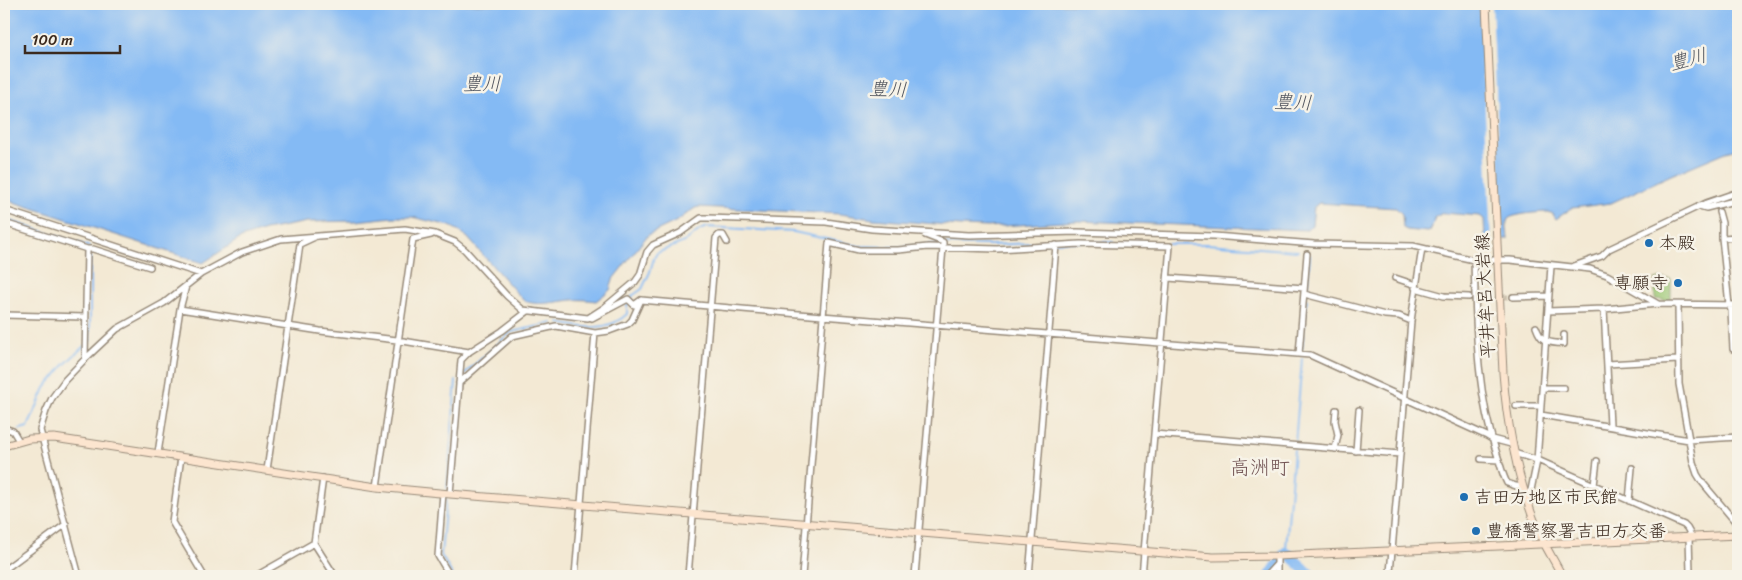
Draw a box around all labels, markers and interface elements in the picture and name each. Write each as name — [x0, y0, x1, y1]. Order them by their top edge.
scale bar — [25, 22, 120, 54]
text: 100 m — [32, 27, 73, 53]
water label: 豊川 — [1666, 38, 1710, 80]
water label: 豊川 — [463, 67, 501, 100]
water label: 豊川 — [868, 72, 908, 106]
water label: 豊川 — [1273, 85, 1313, 119]
place label: 本殿 — [1659, 227, 1695, 259]
street label: 平井牟呂大岩線 — [1466, 232, 1504, 360]
marker: 本殿 — [1643, 237, 1655, 249]
place label: 専願寺 — [1614, 267, 1668, 299]
marker: 専願寺 — [1672, 277, 1684, 289]
district label: 高洲町 — [1230, 450, 1290, 485]
place label: 吉田方地区市民館 — [1474, 481, 1618, 513]
marker: 吉田方地区市民館 — [1458, 491, 1470, 503]
place label: 豊橋警察署吉田方交番 — [1486, 515, 1666, 547]
marker: 豊橋警察署吉田方交番 — [1470, 525, 1482, 537]

